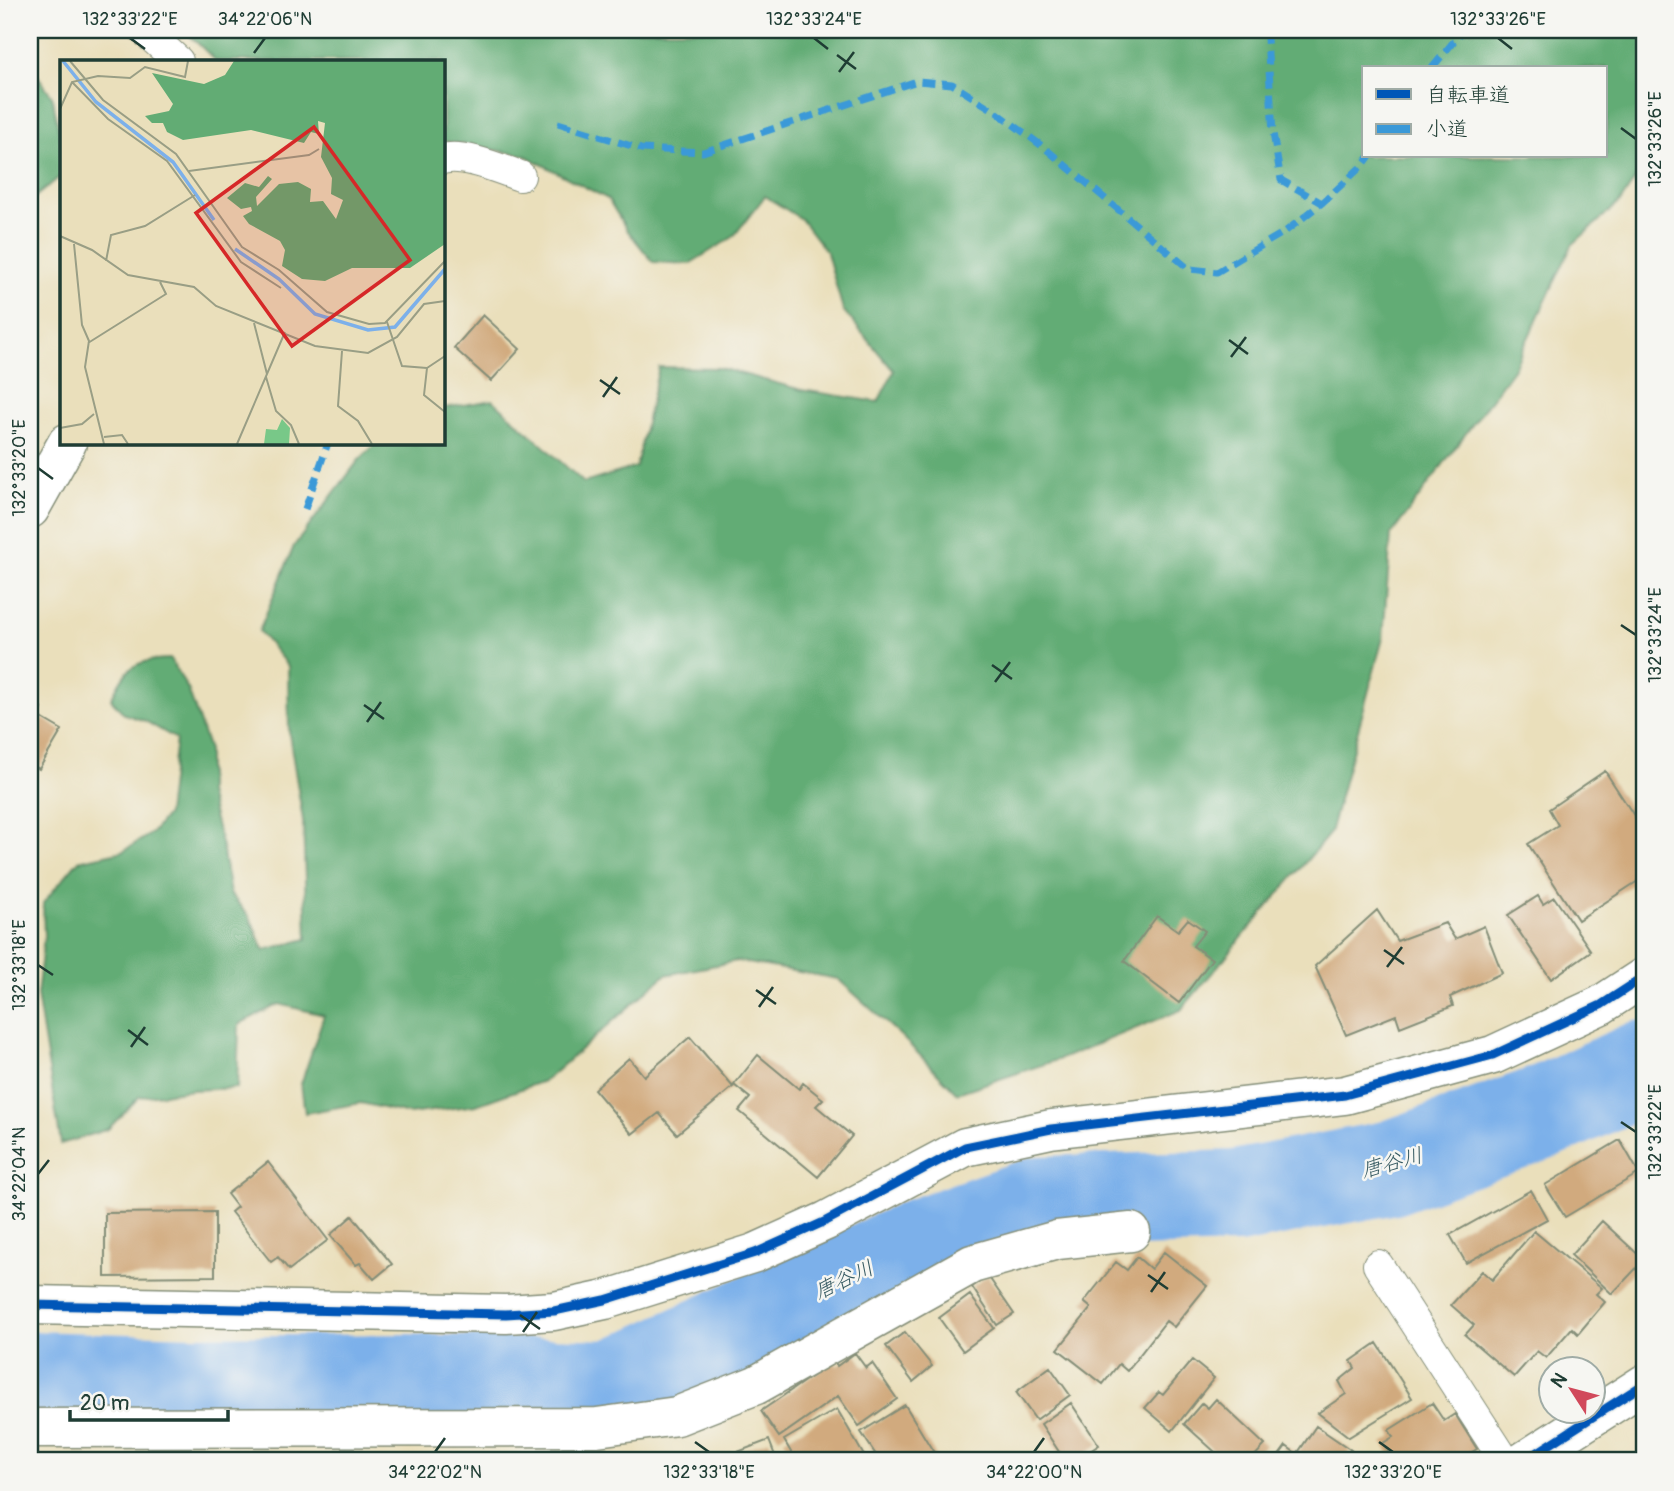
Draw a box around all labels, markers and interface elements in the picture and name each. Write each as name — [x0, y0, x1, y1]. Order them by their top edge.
text: 132°33'22"E — [82, 8, 178, 31]
text: 34°22'06"N — [218, 8, 312, 31]
text: 132°33'24"E — [766, 8, 862, 31]
text: 132°33'26"E — [1450, 8, 1546, 31]
inset map — [60, 60, 444, 444]
legend — [1362, 66, 1608, 158]
text: 自転車道 — [1426, 82, 1510, 109]
text: 132°33'26"E — [1644, 91, 1667, 187]
text: 小道 — [1426, 116, 1468, 143]
text: 132°33'20"E — [8, 419, 31, 517]
text: 132°33'24"E — [1644, 587, 1667, 683]
text: 132°33'18"E — [8, 919, 31, 1011]
text: 132°33'22"E — [1644, 1084, 1667, 1180]
text: 34°22'04"N — [8, 1127, 31, 1221]
water label: 唐谷川 — [1358, 1142, 1426, 1184]
water label: 唐谷川 — [810, 1254, 878, 1306]
north arrow — [1538, 1354, 1608, 1424]
text: N — [1546, 1368, 1573, 1393]
scale bar — [70, 1379, 228, 1423]
text: 20 m — [80, 1390, 129, 1417]
text: 34°22'02"N — [388, 1461, 482, 1484]
text: 132°33'18"E — [663, 1461, 755, 1484]
text: 34°22'00"N — [986, 1461, 1082, 1484]
text: 132°33'20"E — [1344, 1461, 1442, 1484]

